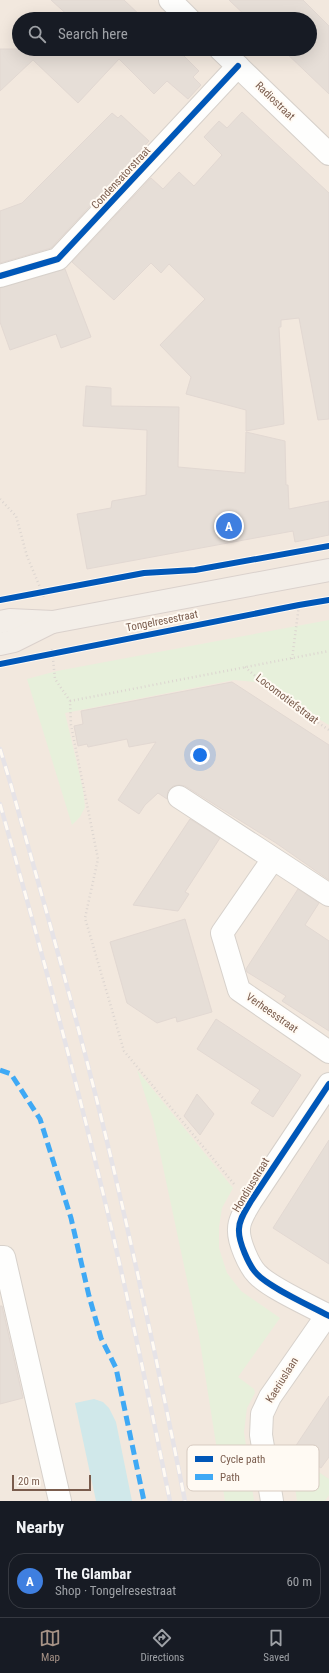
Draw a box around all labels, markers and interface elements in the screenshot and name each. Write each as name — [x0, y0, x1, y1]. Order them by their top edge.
search box — [12, 12, 317, 56]
icon: search — [26, 23, 48, 45]
text: Search here — [58, 25, 128, 43]
street label: Radiostraat — [253, 79, 297, 123]
street label: Condensatorstraat — [89, 144, 153, 212]
pin: A — [216, 511, 242, 541]
street label: Tongelresestraat — [125, 608, 199, 634]
street label: Locomotiefstraat — [253, 671, 321, 727]
your location — [190, 745, 210, 765]
street label: Verheesstraat — [244, 990, 300, 1036]
street label: Hondiusstraat — [230, 1155, 272, 1215]
street label: Kaeriuslaan — [263, 1355, 301, 1405]
legend — [187, 1445, 319, 1491]
text: Cycle path — [220, 1453, 265, 1466]
text: Path — [220, 1471, 240, 1484]
scale bar — [12, 1473, 91, 1492]
text: 20 m — [18, 1475, 40, 1488]
text: Nearby — [16, 1517, 64, 1537]
text: The Glambar — [55, 1565, 131, 1583]
text: A — [26, 1574, 34, 1589]
text: 60 m — [286, 1574, 312, 1589]
text: Shop · Tongelresestraat — [55, 1583, 176, 1598]
tab: Map — [39, 1627, 61, 1664]
tab: Directions — [140, 1627, 184, 1664]
tab: Saved — [263, 1627, 290, 1664]

